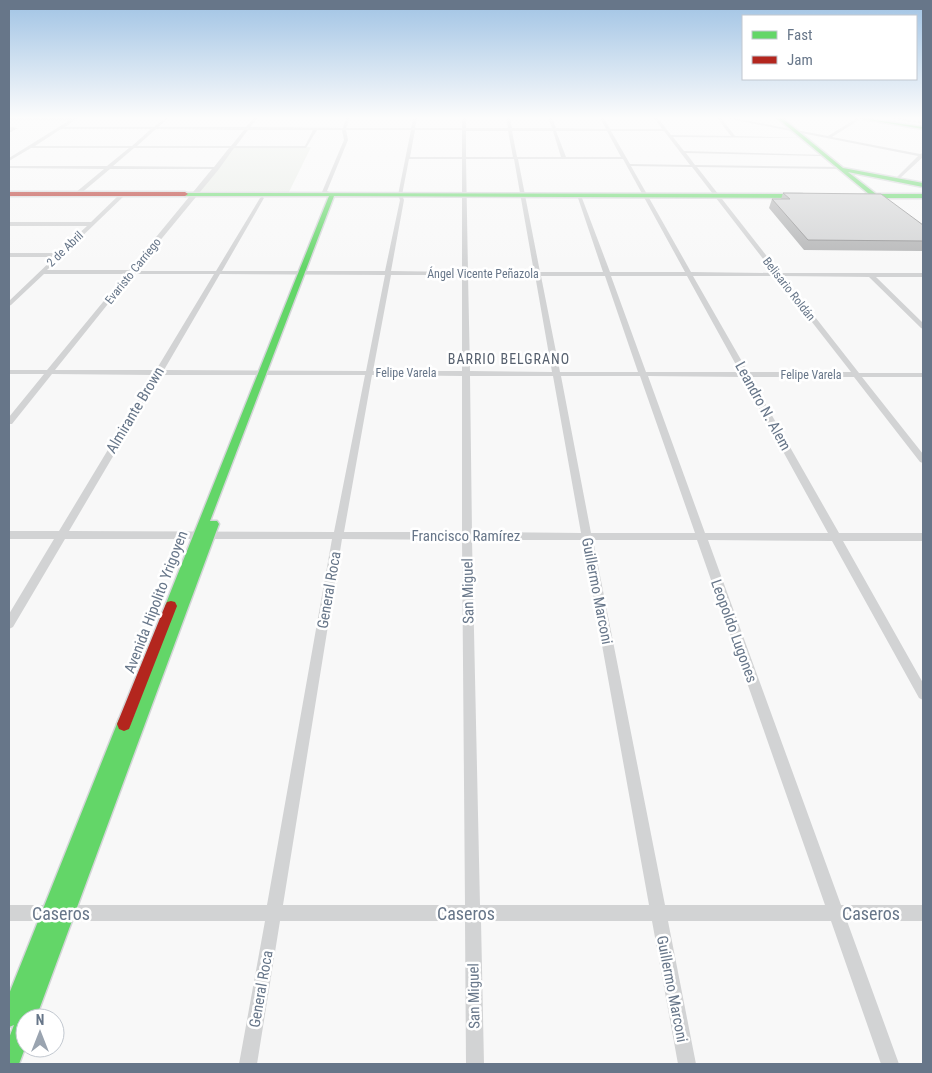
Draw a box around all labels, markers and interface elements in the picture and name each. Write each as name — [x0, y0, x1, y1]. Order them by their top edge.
legend — [742, 15, 917, 80]
text: Fast — [787, 26, 812, 44]
text: Jam — [787, 51, 813, 69]
street label: 2 de Abril — [44, 228, 86, 270]
street label: Evaristo Carriego — [102, 235, 164, 307]
street label: Belisario Roldán — [760, 254, 818, 324]
street label: Ángel Vicente Peñazola — [427, 266, 539, 281]
district label: BARRIO BELGRANO — [448, 351, 570, 367]
street label: Leandro N. Alem — [731, 359, 795, 453]
street label: Almirante Brown — [102, 364, 168, 456]
street label: Felipe Varela — [376, 366, 437, 380]
street label: Felipe Varela — [781, 368, 842, 382]
street label: Francisco Ramírez — [412, 527, 520, 545]
street label: Avenida Hipolito Yrigoyen — [121, 528, 191, 676]
street label: Guillermo Marconi — [578, 536, 616, 646]
street label: General Roca — [313, 550, 345, 630]
street label: San Miguel — [458, 558, 478, 624]
street label: Leopoldo Lugones — [707, 577, 761, 685]
street label: Caseros — [32, 903, 90, 924]
street label: Caseros — [437, 903, 495, 924]
street label: Caseros — [842, 903, 900, 924]
street label: Guillermo Marconi — [653, 934, 691, 1044]
street label: General Roca — [245, 949, 277, 1029]
street label: San Miguel — [464, 963, 484, 1029]
north arrow — [15, 1008, 65, 1058]
text: N — [36, 1012, 44, 1028]

